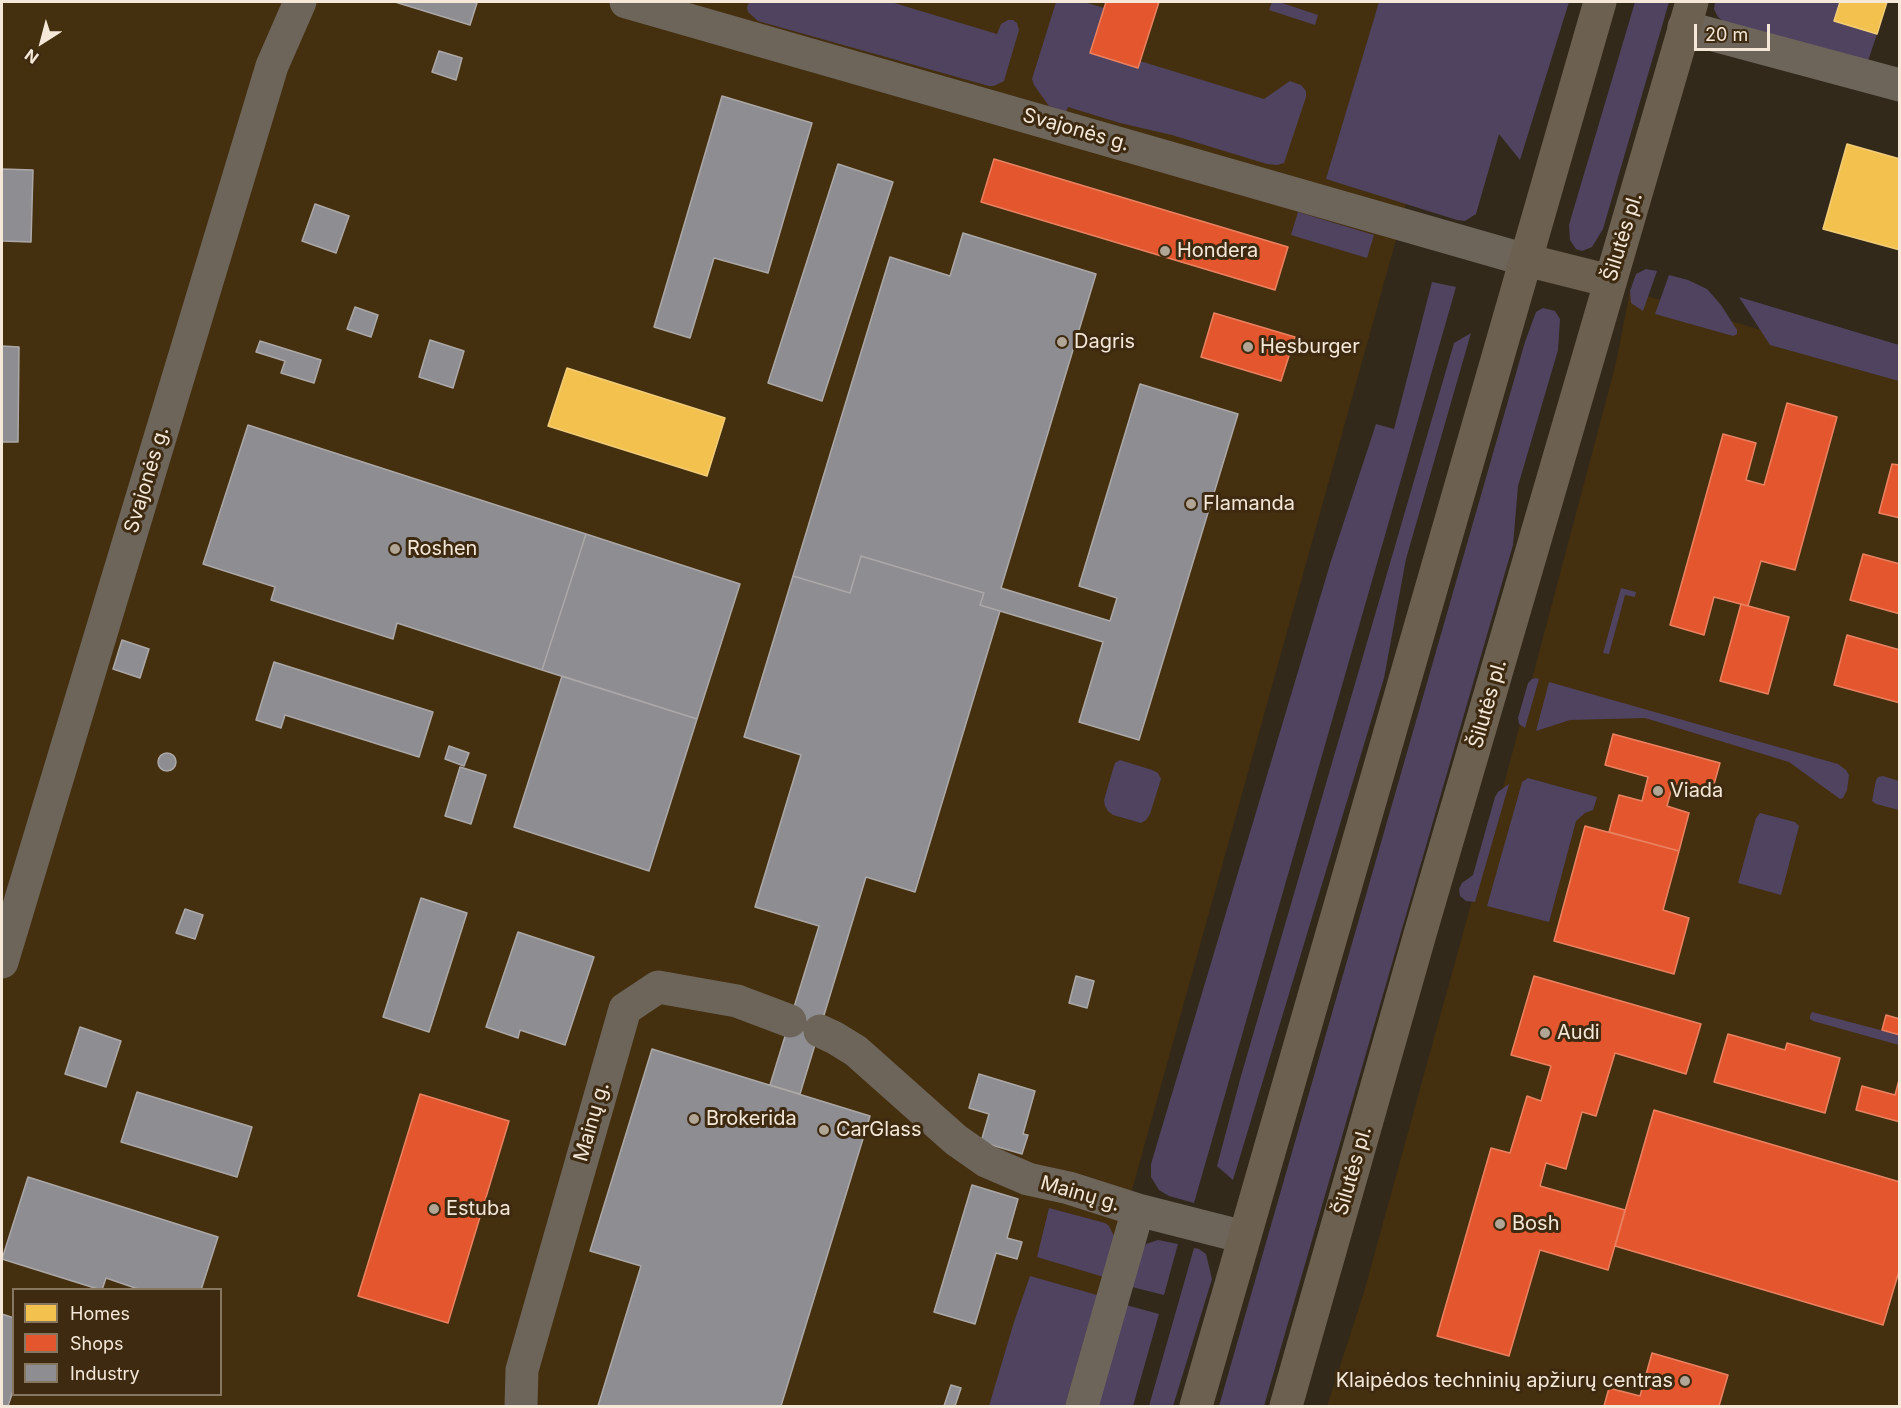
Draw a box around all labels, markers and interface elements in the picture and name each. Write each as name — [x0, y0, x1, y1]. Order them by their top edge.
north arrow — [12, 12, 72, 72]
scale bar — [1697, 12, 1774, 50]
text: 20 m — [1705, 24, 1748, 45]
text: N — [21, 45, 42, 68]
street label: Svajonės g. — [1020, 103, 1132, 157]
street label: Šilutės pl. — [1598, 190, 1648, 284]
place label: Hondera — [1177, 239, 1258, 263]
marker: Hondera — [1158, 244, 1172, 258]
place label: Dagris — [1074, 330, 1135, 354]
marker: Dagris — [1055, 335, 1069, 349]
place label: Hesburger — [1260, 335, 1360, 359]
marker: Hesburger — [1241, 340, 1255, 354]
street label: Svajonės g. — [119, 424, 175, 536]
place label: Flamanda — [1203, 492, 1295, 516]
marker: Flamanda — [1184, 497, 1198, 511]
place label: Roshen — [407, 537, 477, 561]
marker: Roshen — [388, 542, 402, 556]
street label: Šilutės pl. — [1464, 657, 1512, 751]
place label: Viada — [1670, 779, 1723, 803]
marker: Viada — [1651, 784, 1665, 798]
place label: Audi — [1557, 1021, 1600, 1045]
marker: Audi — [1538, 1026, 1552, 1040]
street label: Mainų g. — [569, 1080, 615, 1164]
place label: Brokerida — [706, 1107, 797, 1131]
marker: Brokerida — [687, 1112, 701, 1126]
place label: CarGlass — [836, 1118, 921, 1142]
marker: CarGlass — [817, 1123, 831, 1137]
street label: Šilutės pl. — [1329, 1124, 1377, 1218]
street label: Mainų g. — [1038, 1171, 1122, 1217]
place label: Estuba — [446, 1197, 511, 1221]
marker: Estuba — [427, 1202, 441, 1216]
place label: Bosh — [1512, 1212, 1559, 1236]
marker: Bosh — [1493, 1217, 1507, 1231]
legend — [12, 1288, 222, 1396]
text: Homes — [70, 1303, 130, 1324]
text: Shops — [70, 1333, 124, 1354]
text: Industry — [70, 1363, 140, 1384]
place label: Klaipėdos techninių apžiurų centras — [1336, 1369, 1673, 1393]
marker: Klaipėdos techninių apžiurų centras — [1678, 1374, 1692, 1388]

